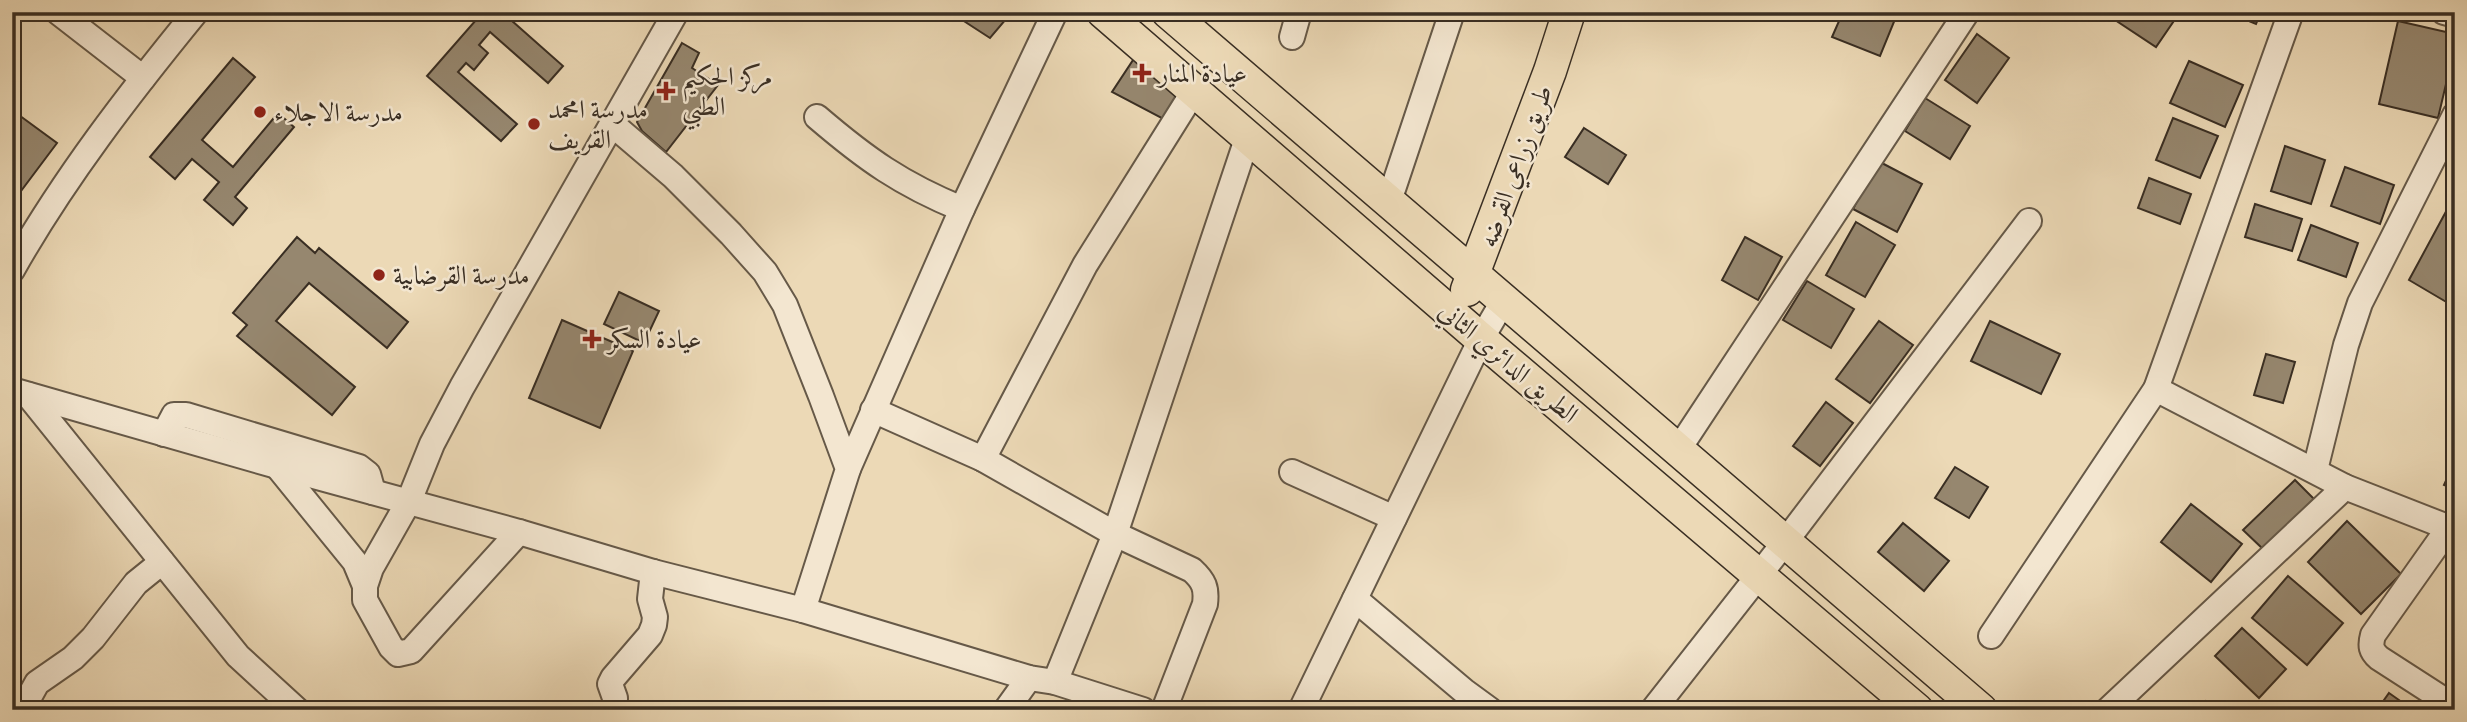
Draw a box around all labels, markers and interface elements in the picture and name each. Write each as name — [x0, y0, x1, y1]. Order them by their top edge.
place label: عيادة المنار — [1155, 58, 1247, 91]
place label: مركز الحكيم الطبي — [682, 61, 773, 130]
marker: عيادة المنار — [1132, 63, 1152, 83]
marker: مركز الحكيم الطبي — [656, 81, 676, 101]
street label: طريق زراعي القرضه — [1472, 81, 1565, 253]
place label: مدرسة امحمد القريف — [548, 94, 648, 157]
place label: مدرسة الاجلاء — [274, 97, 403, 130]
marker: مدرسة الاجلاء — [252, 104, 268, 120]
marker: مدرسة امحمد القريف — [526, 116, 542, 132]
place label: مدرسة القرضابية — [393, 260, 530, 293]
marker: مدرسة القرضابية — [371, 267, 387, 283]
street label: الطريق الدائري الثاني — [1429, 295, 1585, 434]
place label: عيادة السكر — [605, 324, 702, 357]
marker: عيادة السكر — [582, 329, 602, 349]

